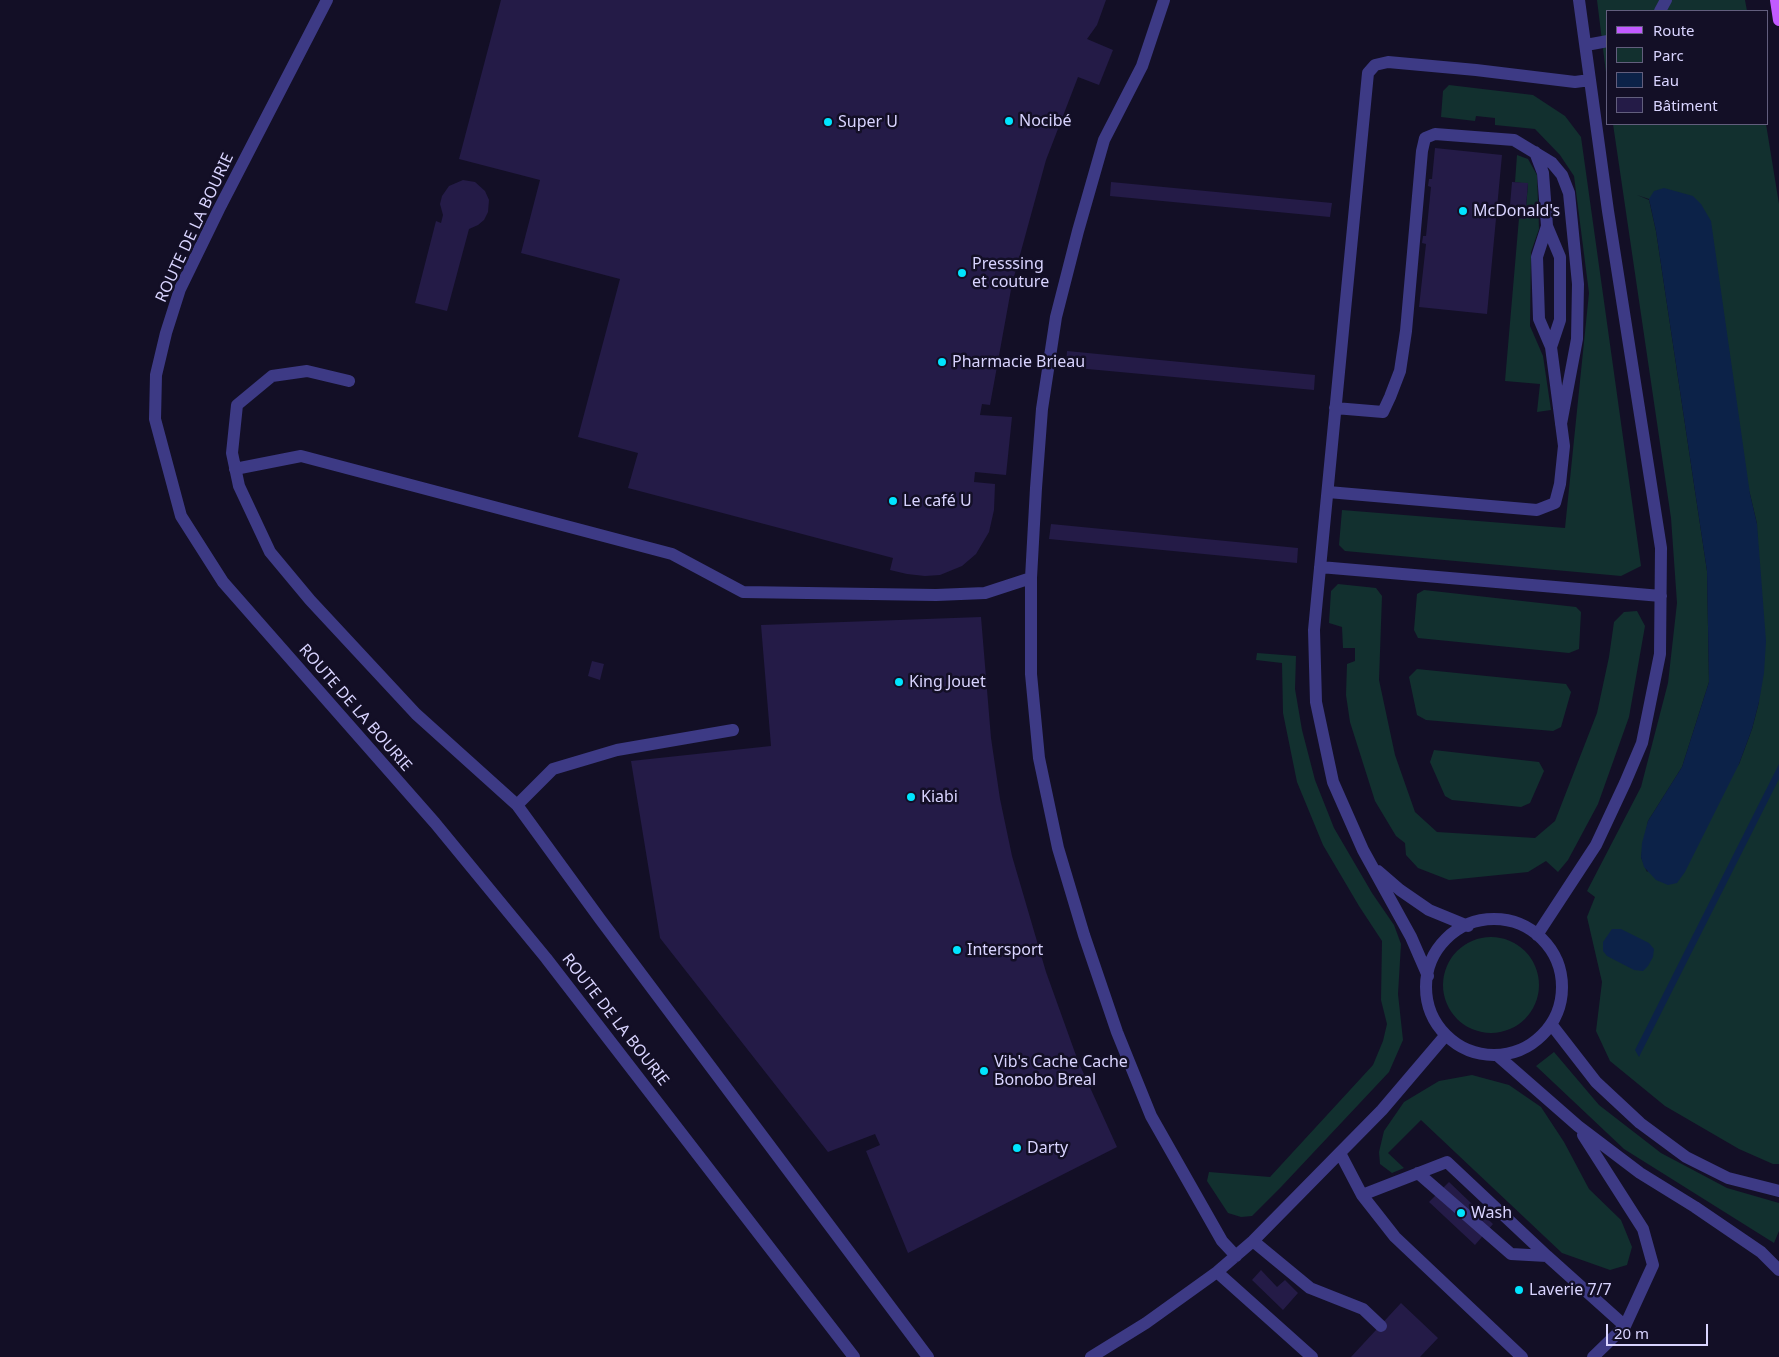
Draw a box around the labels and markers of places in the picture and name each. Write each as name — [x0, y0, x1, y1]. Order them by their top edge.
place label: Nocibé — [1019, 111, 1072, 131]
place label: Super U — [838, 112, 898, 132]
marker: Nocibé — [1003, 115, 1015, 127]
marker: Super U — [822, 116, 834, 128]
place label: McDonald's — [1473, 201, 1560, 221]
marker: McDonald's — [1457, 205, 1469, 217]
place label: Presssing et couture — [972, 254, 1049, 292]
marker: Presssing et couture — [956, 267, 968, 279]
place label: Pharmacie Brieau — [952, 352, 1085, 372]
marker: Pharmacie Brieau — [936, 356, 948, 368]
place label: Le café U — [903, 491, 972, 511]
marker: Le café U — [887, 495, 899, 507]
place label: King Jouet — [909, 672, 986, 692]
marker: King Jouet — [893, 676, 905, 688]
place label: Kiabi — [921, 787, 958, 807]
marker: Kiabi — [905, 791, 917, 803]
place label: Intersport — [967, 940, 1043, 960]
marker: Intersport — [951, 944, 963, 956]
place label: Vib's Cache Cache Bonobo Breal — [994, 1052, 1128, 1090]
marker: Vib's Cache Cache Bonobo Breal — [978, 1065, 990, 1077]
place label: Darty — [1027, 1138, 1068, 1158]
marker: Darty — [1011, 1142, 1023, 1154]
place label: Wash — [1471, 1203, 1512, 1223]
marker: Wash — [1455, 1207, 1467, 1219]
place label: Laverie 7/7 — [1529, 1280, 1612, 1300]
marker: Laverie 7/7 — [1513, 1284, 1525, 1296]

